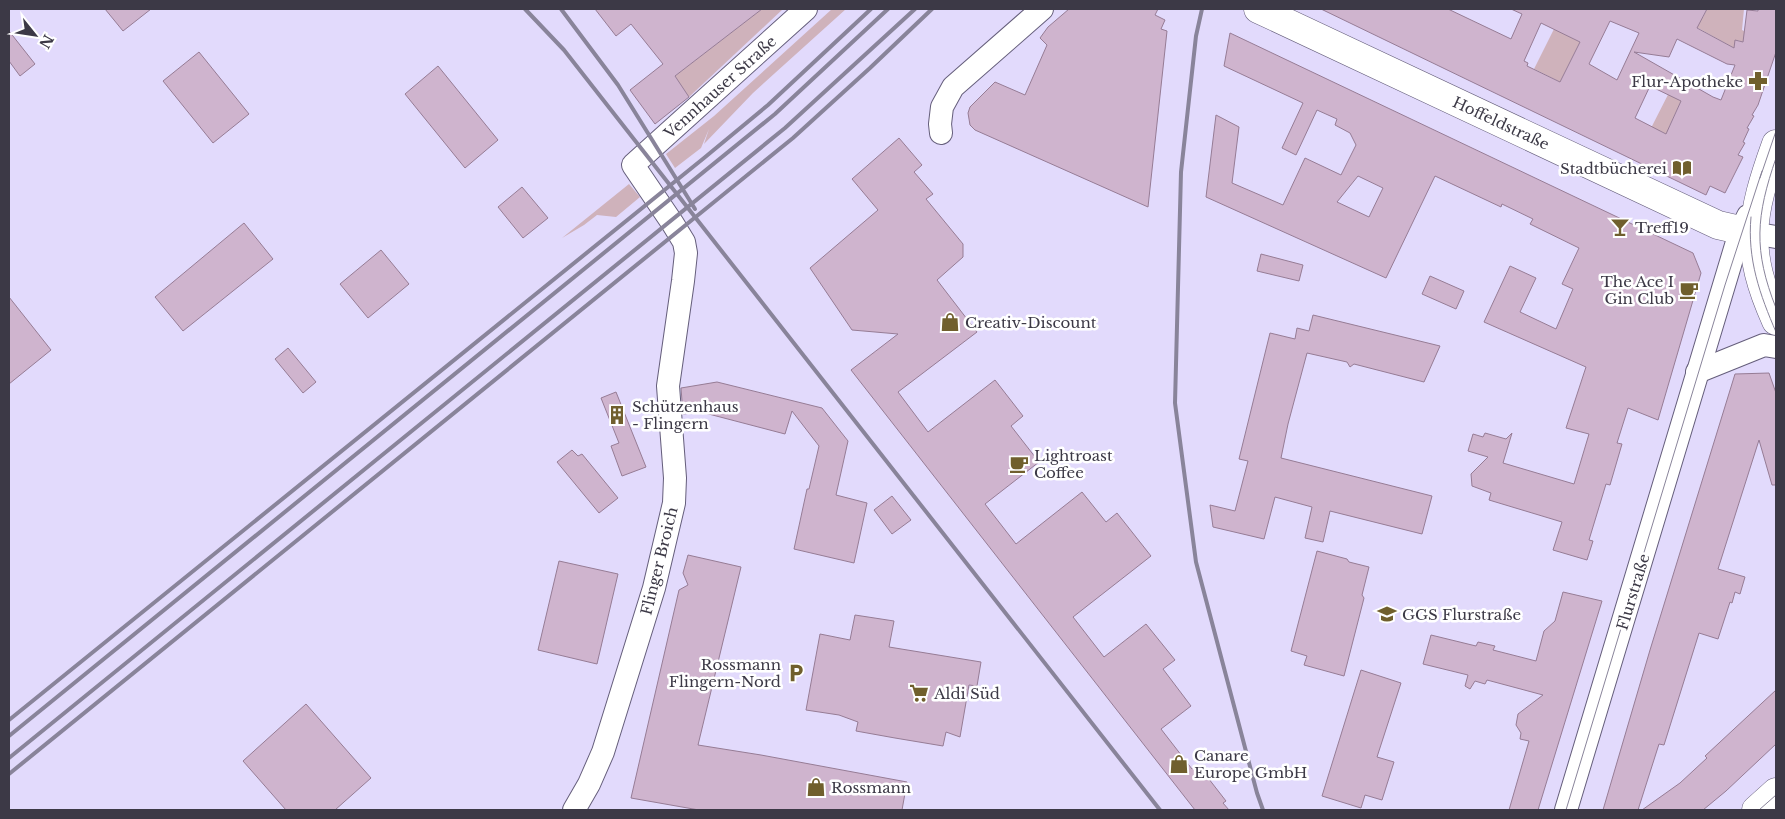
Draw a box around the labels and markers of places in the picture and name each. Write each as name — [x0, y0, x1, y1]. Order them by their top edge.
pharmacy icon: Flur-Apotheke — [1747, 70, 1769, 92]
place label: Flur-Apotheke — [1631, 72, 1743, 91]
library icon: Stadtbücherei — [1671, 157, 1693, 179]
place label: Stadtbücherei — [1560, 159, 1667, 178]
bar icon: Treff19 — [1609, 216, 1631, 238]
place label: Treff19 — [1635, 218, 1689, 237]
place label: The Ace I Gin Club — [1601, 272, 1674, 308]
cafe icon: The Ace I Gin Club — [1678, 279, 1700, 301]
shop icon: Creativ-Discount — [939, 311, 961, 333]
place label: Creativ-Discount — [965, 313, 1097, 332]
place label: Schützenhaus - Flingern — [632, 397, 739, 433]
building icon: Schützenhaus - Flingern — [606, 404, 628, 426]
place label: Lightroast Coffee — [1034, 446, 1113, 482]
cafe icon: Lightroast Coffee — [1008, 453, 1030, 475]
school or university icon: GGS Flurstraße — [1376, 603, 1398, 625]
place label: GGS Flurstraße — [1402, 605, 1521, 624]
place label: Rossmann Flingern-Nord — [669, 655, 781, 691]
parking icon: Rossmann Flingern-Nord — [785, 662, 807, 684]
supermarket icon: Aldi Süd — [908, 682, 930, 704]
place label: Aldi Süd — [933, 684, 1000, 703]
place label: Canare Europe GmbH — [1194, 746, 1307, 782]
shop icon: Canare Europe GmbH — [1168, 753, 1190, 775]
shop icon: Rossmann — [805, 776, 827, 798]
place label: Rossmann — [831, 778, 911, 797]

